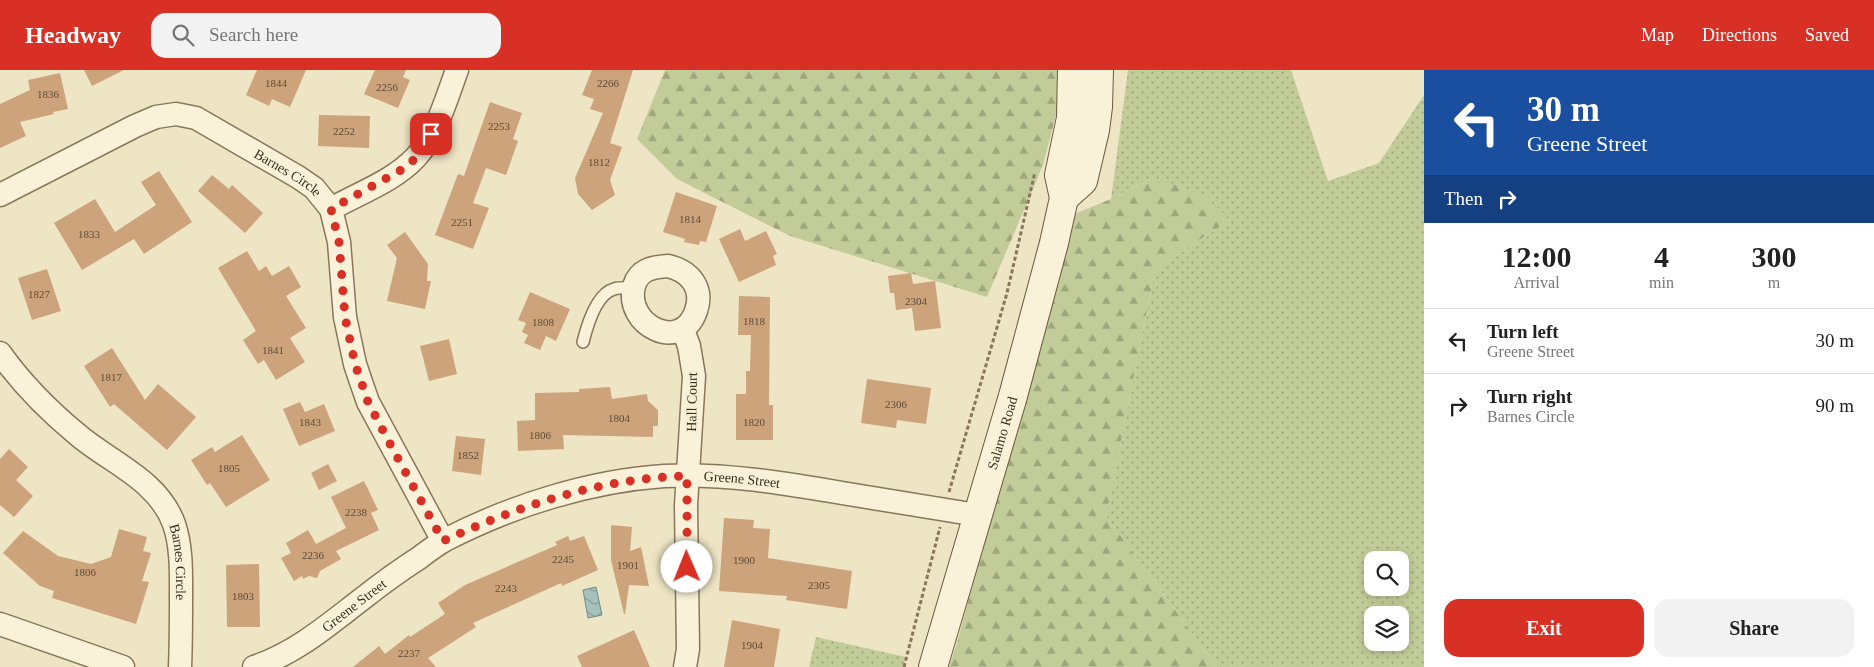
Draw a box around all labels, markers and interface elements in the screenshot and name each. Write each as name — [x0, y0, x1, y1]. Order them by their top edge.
search box — [151, 13, 501, 58]
icon: search — [169, 21, 197, 49]
text: Headway — [25, 22, 121, 48]
text: Search here — [209, 24, 298, 45]
text: Map — [1641, 25, 1674, 45]
text: Directions — [1702, 25, 1777, 45]
text: Saved — [1805, 25, 1849, 45]
house number: 1844 — [265, 77, 288, 89]
house number: 2266 — [597, 77, 620, 89]
house number: 2256 — [376, 81, 399, 93]
house number: 1836 — [37, 88, 60, 100]
icon: left — [1444, 90, 1509, 155]
text: 30 m — [1527, 90, 1600, 129]
pin — [410, 113, 452, 155]
icon: arrive — [417, 120, 445, 148]
house number: 2253 — [488, 120, 511, 132]
house number: 2252 — [333, 125, 355, 137]
text: Greene Street — [1527, 131, 1647, 156]
street label: Barnes Circle — [252, 146, 325, 199]
house number: 1812 — [588, 156, 610, 168]
icon: right — [1493, 185, 1521, 213]
text: Then — [1444, 188, 1483, 209]
house number: 1814 — [679, 213, 702, 225]
house number: 2251 — [451, 216, 473, 228]
house number: 1833 — [78, 228, 101, 240]
text: 12:00 — [1502, 240, 1572, 273]
text: 4 — [1654, 240, 1669, 273]
text: 300 — [1751, 240, 1796, 273]
text: Arrival — [1513, 274, 1560, 291]
text: min — [1649, 274, 1674, 291]
text: m — [1768, 274, 1780, 291]
house number: 1827 — [28, 288, 51, 300]
house number: 2304 — [905, 295, 928, 307]
house number: 1818 — [743, 315, 766, 327]
house number: 1808 — [532, 316, 555, 328]
text: Turn left — [1487, 321, 1559, 342]
icon: left — [1444, 327, 1472, 355]
text: 30 m — [1815, 330, 1854, 351]
text: Greene Street — [1487, 343, 1575, 360]
house number: 1841 — [262, 344, 284, 356]
house number: 1817 — [100, 371, 123, 383]
street label: Hall Court — [684, 372, 700, 432]
text: Turn right — [1487, 386, 1572, 407]
icon: right — [1444, 392, 1472, 420]
street label: Salamo Road — [984, 395, 1020, 471]
text: 90 m — [1815, 395, 1854, 416]
house number: 2306 — [885, 398, 908, 410]
text: Barnes Circle — [1487, 408, 1575, 425]
house number: 1804 — [608, 412, 631, 424]
house number: 1843 — [299, 416, 322, 428]
house number: 1820 — [743, 416, 766, 428]
house number: 1806 — [529, 429, 552, 441]
house number: 1852 — [457, 449, 479, 461]
house number: 1805 — [218, 462, 241, 474]
street label: Greene Street — [704, 468, 781, 490]
house number: 2238 — [345, 506, 368, 518]
street label: Barnes Circle — [167, 522, 189, 600]
position arrow — [660, 540, 712, 592]
house number: 2236 — [302, 549, 325, 561]
map controls — [1364, 551, 1409, 651]
button: search — [1364, 551, 1409, 596]
house number: 2245 — [552, 553, 575, 565]
house number: 1900 — [733, 554, 756, 566]
house number: 1901 — [617, 559, 639, 571]
house number: 1806 — [74, 566, 97, 578]
street label: Greene Street — [319, 576, 389, 635]
house number: 2305 — [808, 579, 831, 591]
house number: 2243 — [495, 582, 518, 594]
house number: 1803 — [232, 590, 255, 602]
button: Exit — [1444, 599, 1644, 657]
button: Share — [1654, 599, 1854, 657]
button: layers — [1364, 606, 1409, 651]
house number: 1904 — [741, 639, 764, 651]
house number: 2237 — [398, 647, 421, 659]

